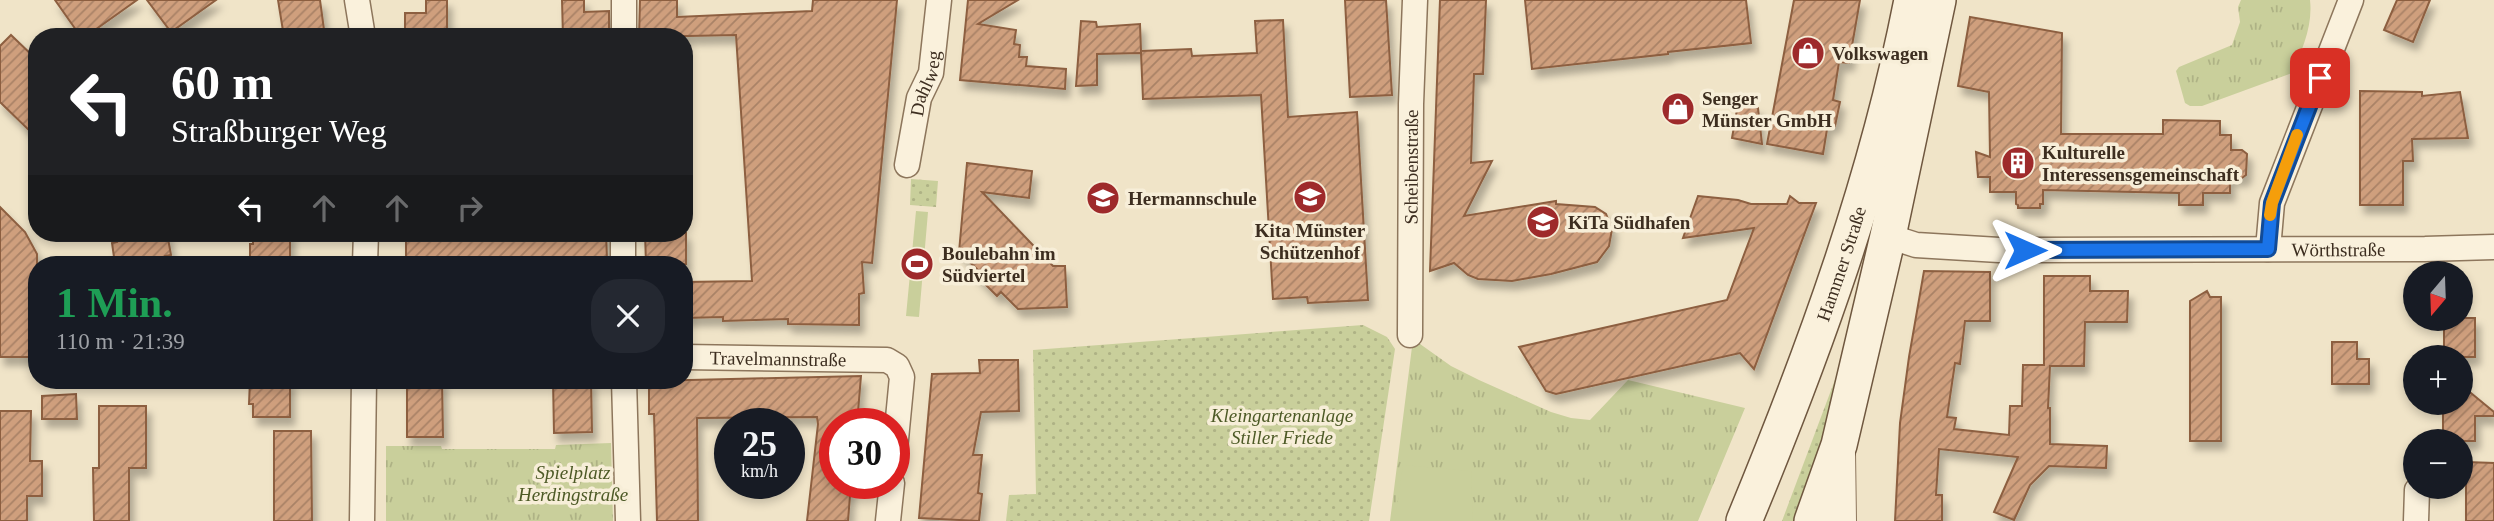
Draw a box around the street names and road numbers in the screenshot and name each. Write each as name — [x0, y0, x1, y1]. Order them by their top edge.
street label: Dahlweg — [906, 49, 944, 118]
street label: Scheibenstraße — [1400, 109, 1422, 225]
street label: Hammer Straße — [1812, 204, 1870, 324]
street label: Wörthstraße — [2291, 239, 2385, 260]
street label: Travelmannstraße — [710, 347, 846, 370]

